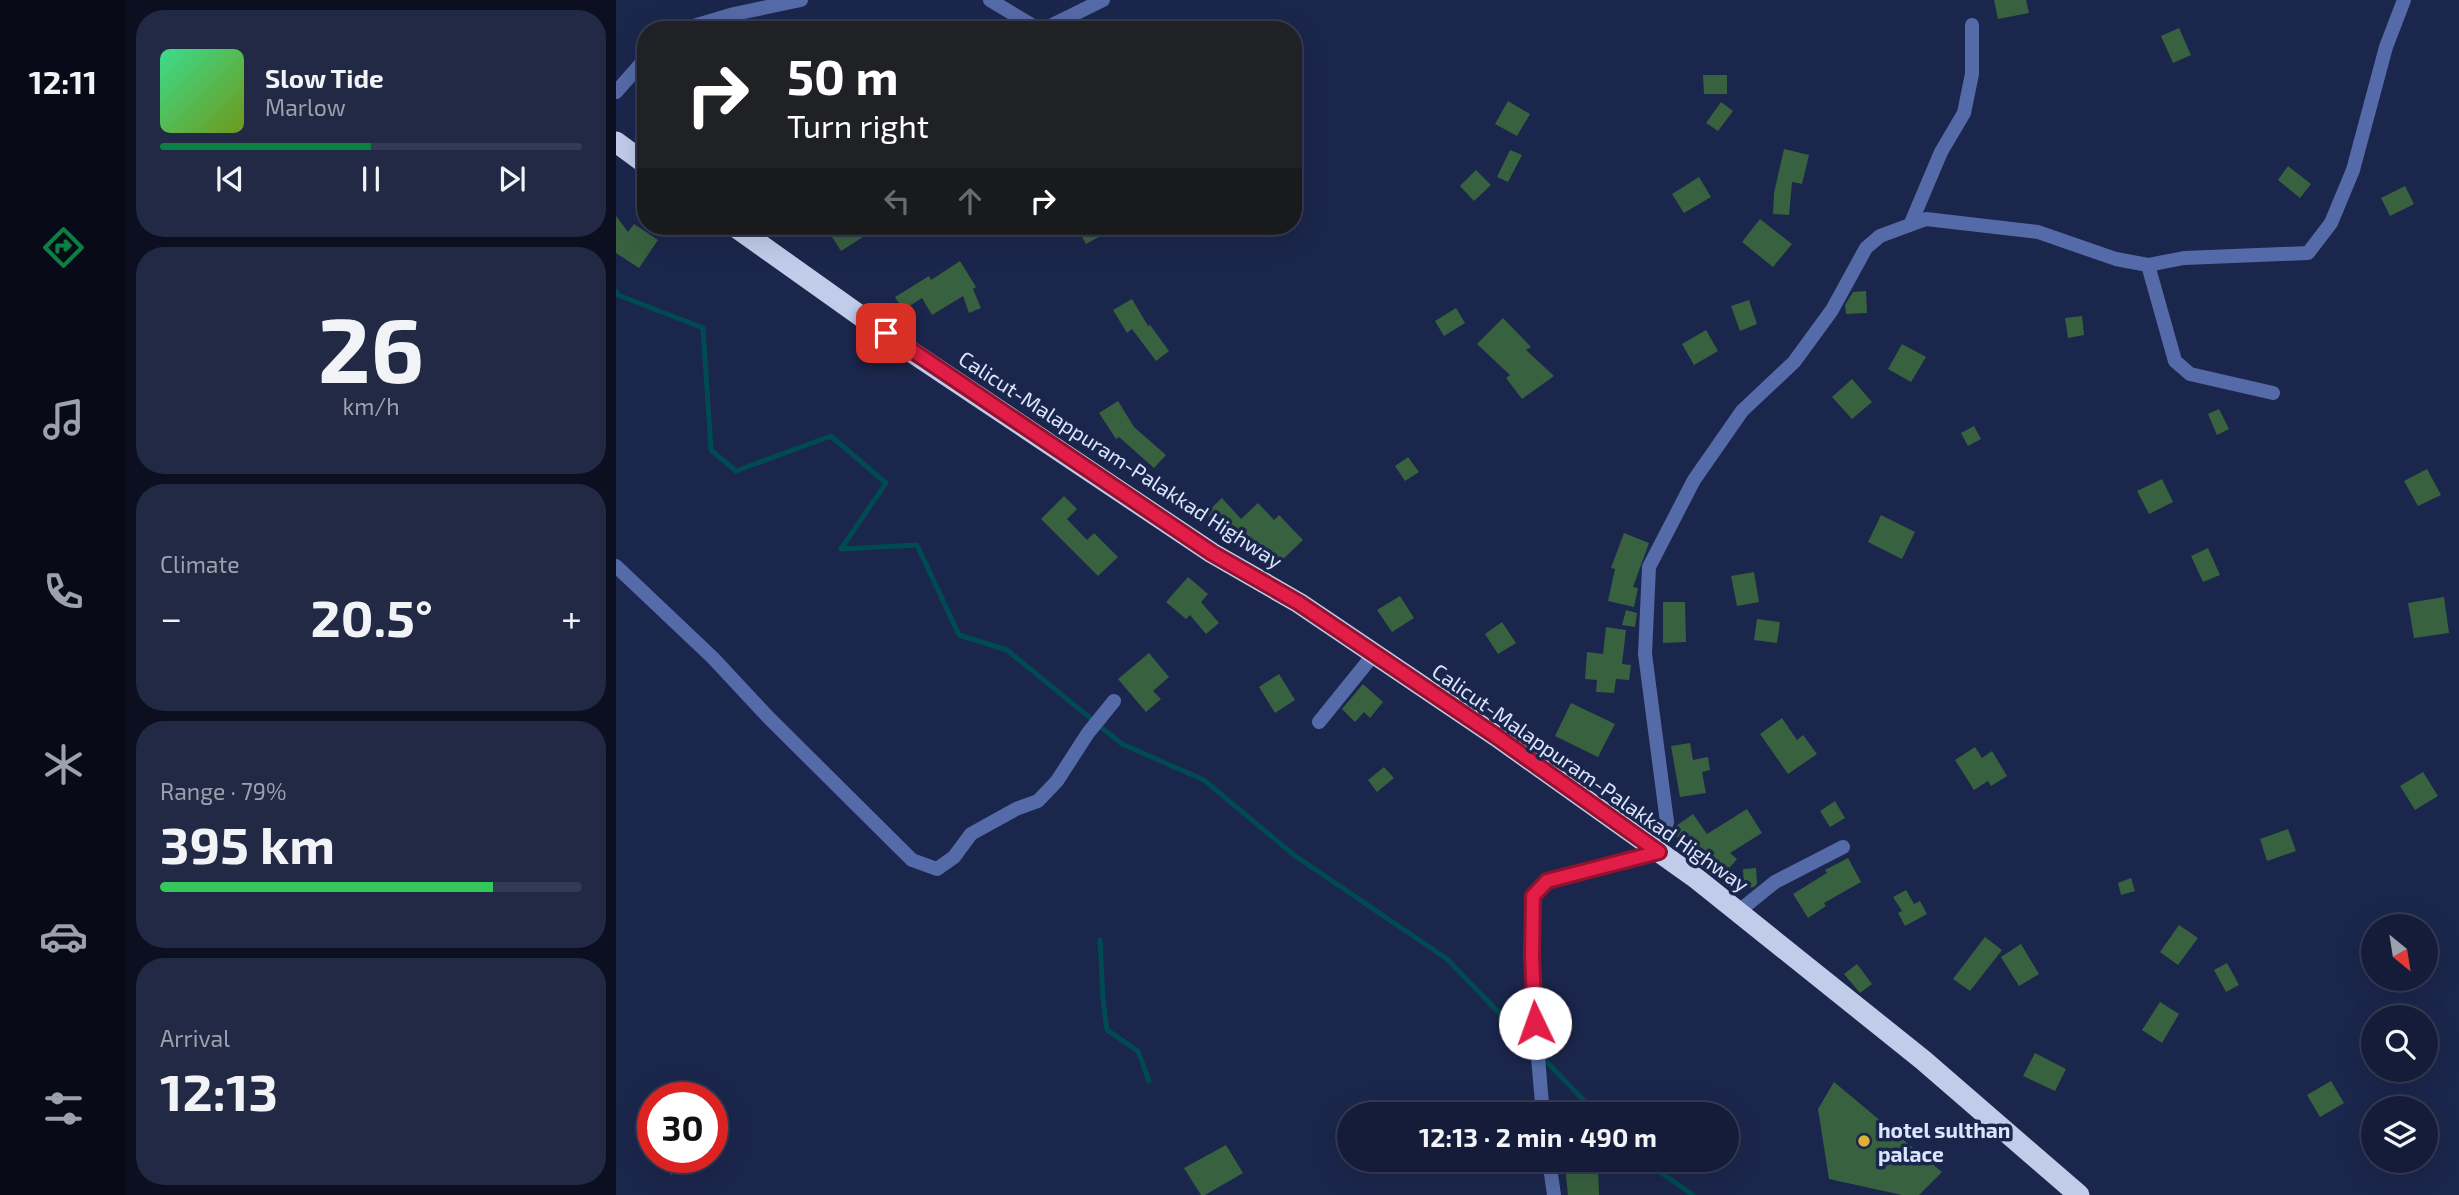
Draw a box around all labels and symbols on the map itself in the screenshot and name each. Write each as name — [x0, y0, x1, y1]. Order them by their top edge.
pin — [856, 303, 916, 363]
street label: Calicut-Malappuram-Palakkad Highway — [955, 345, 1287, 573]
street label: Calicut-Malappuram-Palakkad Highway — [1428, 658, 1754, 896]
north arrow — [2361, 914, 2438, 990]
position arrow — [1498, 986, 1572, 1060]
speed limit sign: 30 — [637, 1082, 728, 1173]
place label: hotel sulthan palace — [1878, 1117, 2010, 1166]
marker: hotel sulthan palace — [1856, 1133, 1872, 1149]

